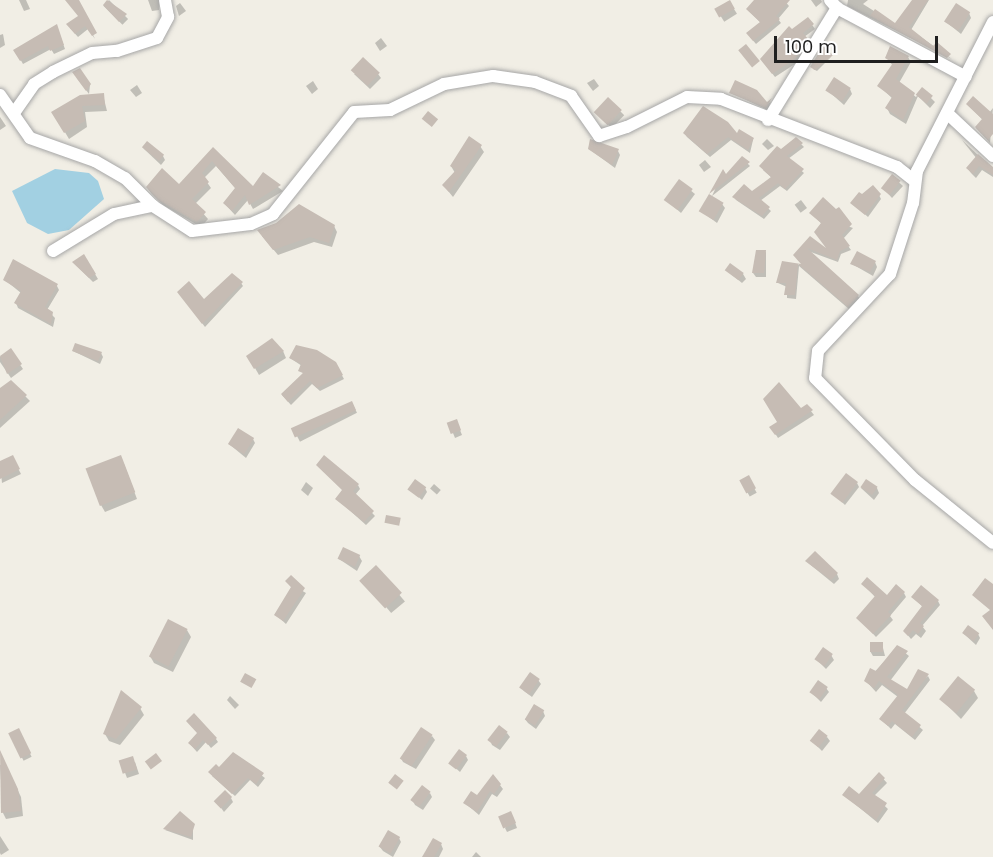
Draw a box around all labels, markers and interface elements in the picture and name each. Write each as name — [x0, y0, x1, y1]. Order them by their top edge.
scale bar — [777, 24, 940, 62]
text: 100 m — [785, 34, 837, 59]

